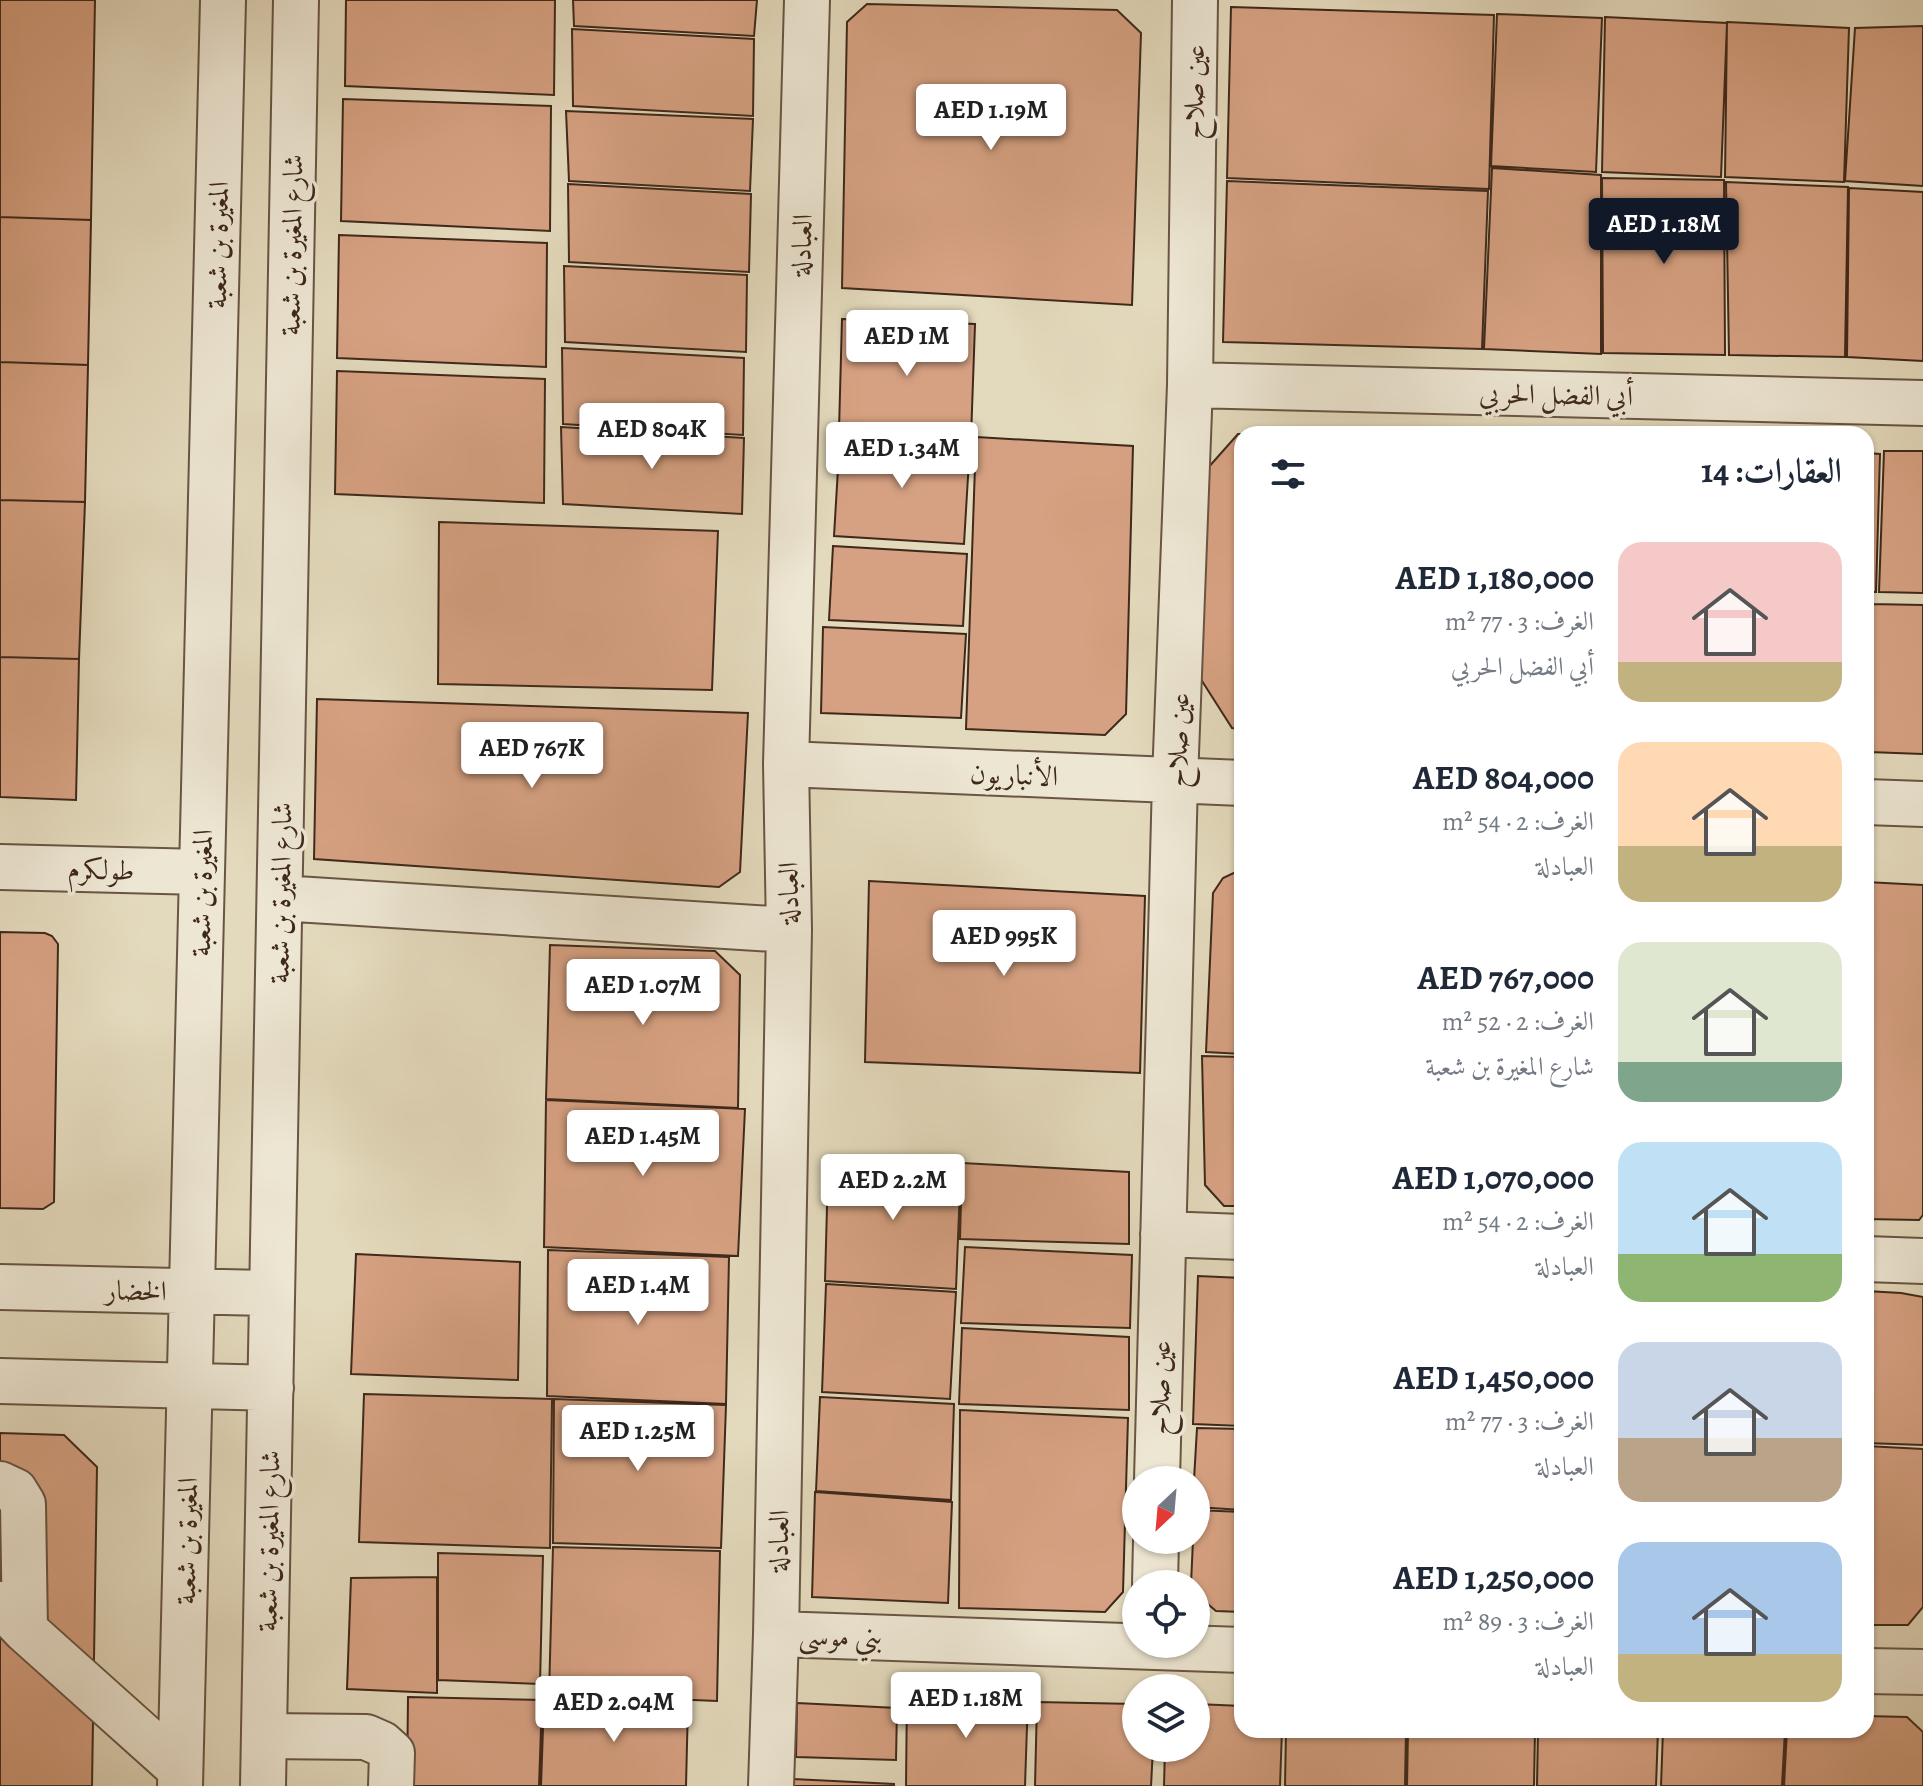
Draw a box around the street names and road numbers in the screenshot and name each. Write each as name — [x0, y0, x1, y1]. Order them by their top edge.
street label: عين صلاح — [1174, 44, 1220, 140]
street label: شارع المغيرة بن شعبة — [271, 154, 317, 336]
street label: المغيرة بن شعبة — [198, 181, 238, 309]
street label: العبادلة — [782, 213, 822, 279]
street label: أبي الفضل الحربي — [1478, 374, 1634, 418]
street label: عين صلاح — [1157, 692, 1205, 788]
street label: الأنباريون — [969, 754, 1059, 796]
street label: شارع المغيرة بن شعبة — [260, 802, 306, 984]
street label: المغيرة بن شعبة — [182, 829, 222, 957]
street label: طولكرم — [67, 850, 135, 895]
street label: العبادلة — [769, 861, 809, 926]
street label: الخضار — [102, 1271, 167, 1311]
street label: عين صلاح — [1140, 1340, 1186, 1436]
street label: شارع المغيرة بن شعبة — [248, 1450, 294, 1632]
street label: المغيرة بن شعبة — [167, 1477, 207, 1605]
street label: العبادلة — [759, 1510, 799, 1575]
street label: بني موسى — [798, 1617, 884, 1662]

